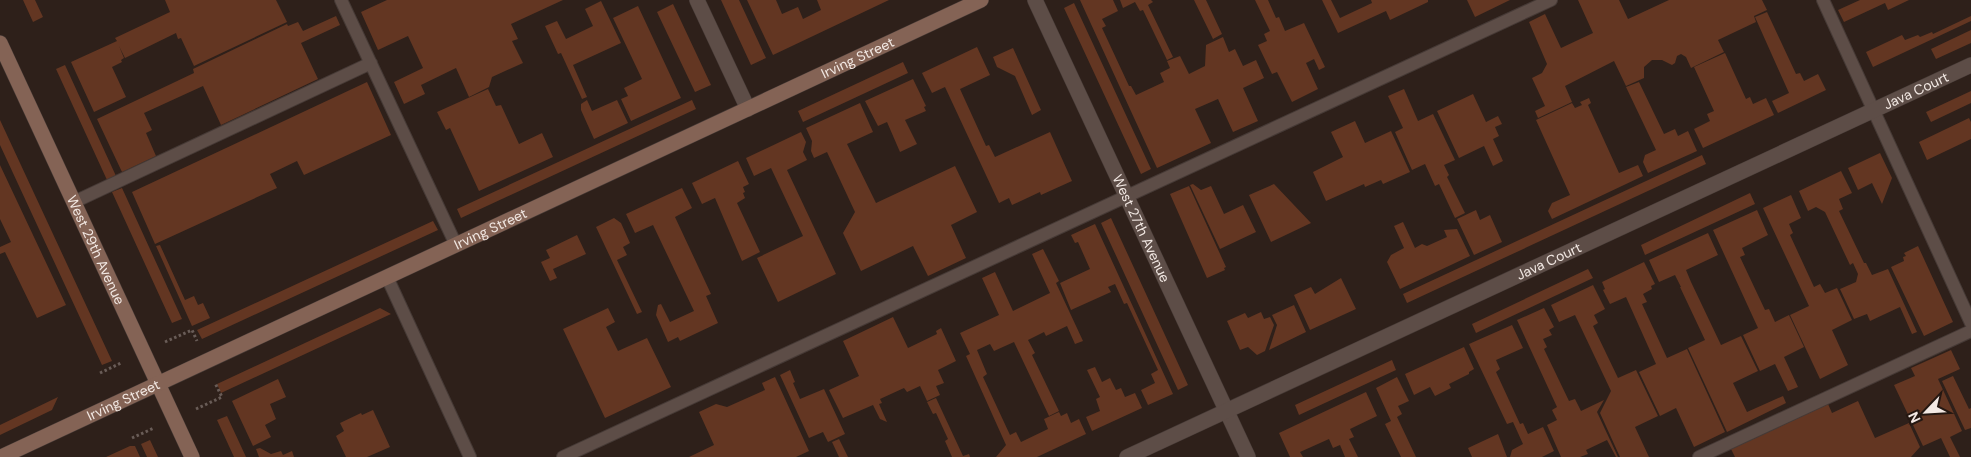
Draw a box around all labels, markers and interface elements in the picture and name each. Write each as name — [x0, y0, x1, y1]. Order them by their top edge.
street label: Irving Street — [818, 33, 897, 82]
street label: Java Court — [1881, 68, 1952, 113]
street label: West 27th Avenue — [1109, 172, 1174, 285]
street label: West 29th Avenue — [63, 192, 129, 307]
street label: Irving Street — [451, 204, 530, 254]
street label: Java Court — [1513, 238, 1584, 284]
street label: Irving Street — [84, 375, 163, 425]
north arrow — [1901, 387, 1951, 437]
text: N — [1904, 409, 1925, 426]

